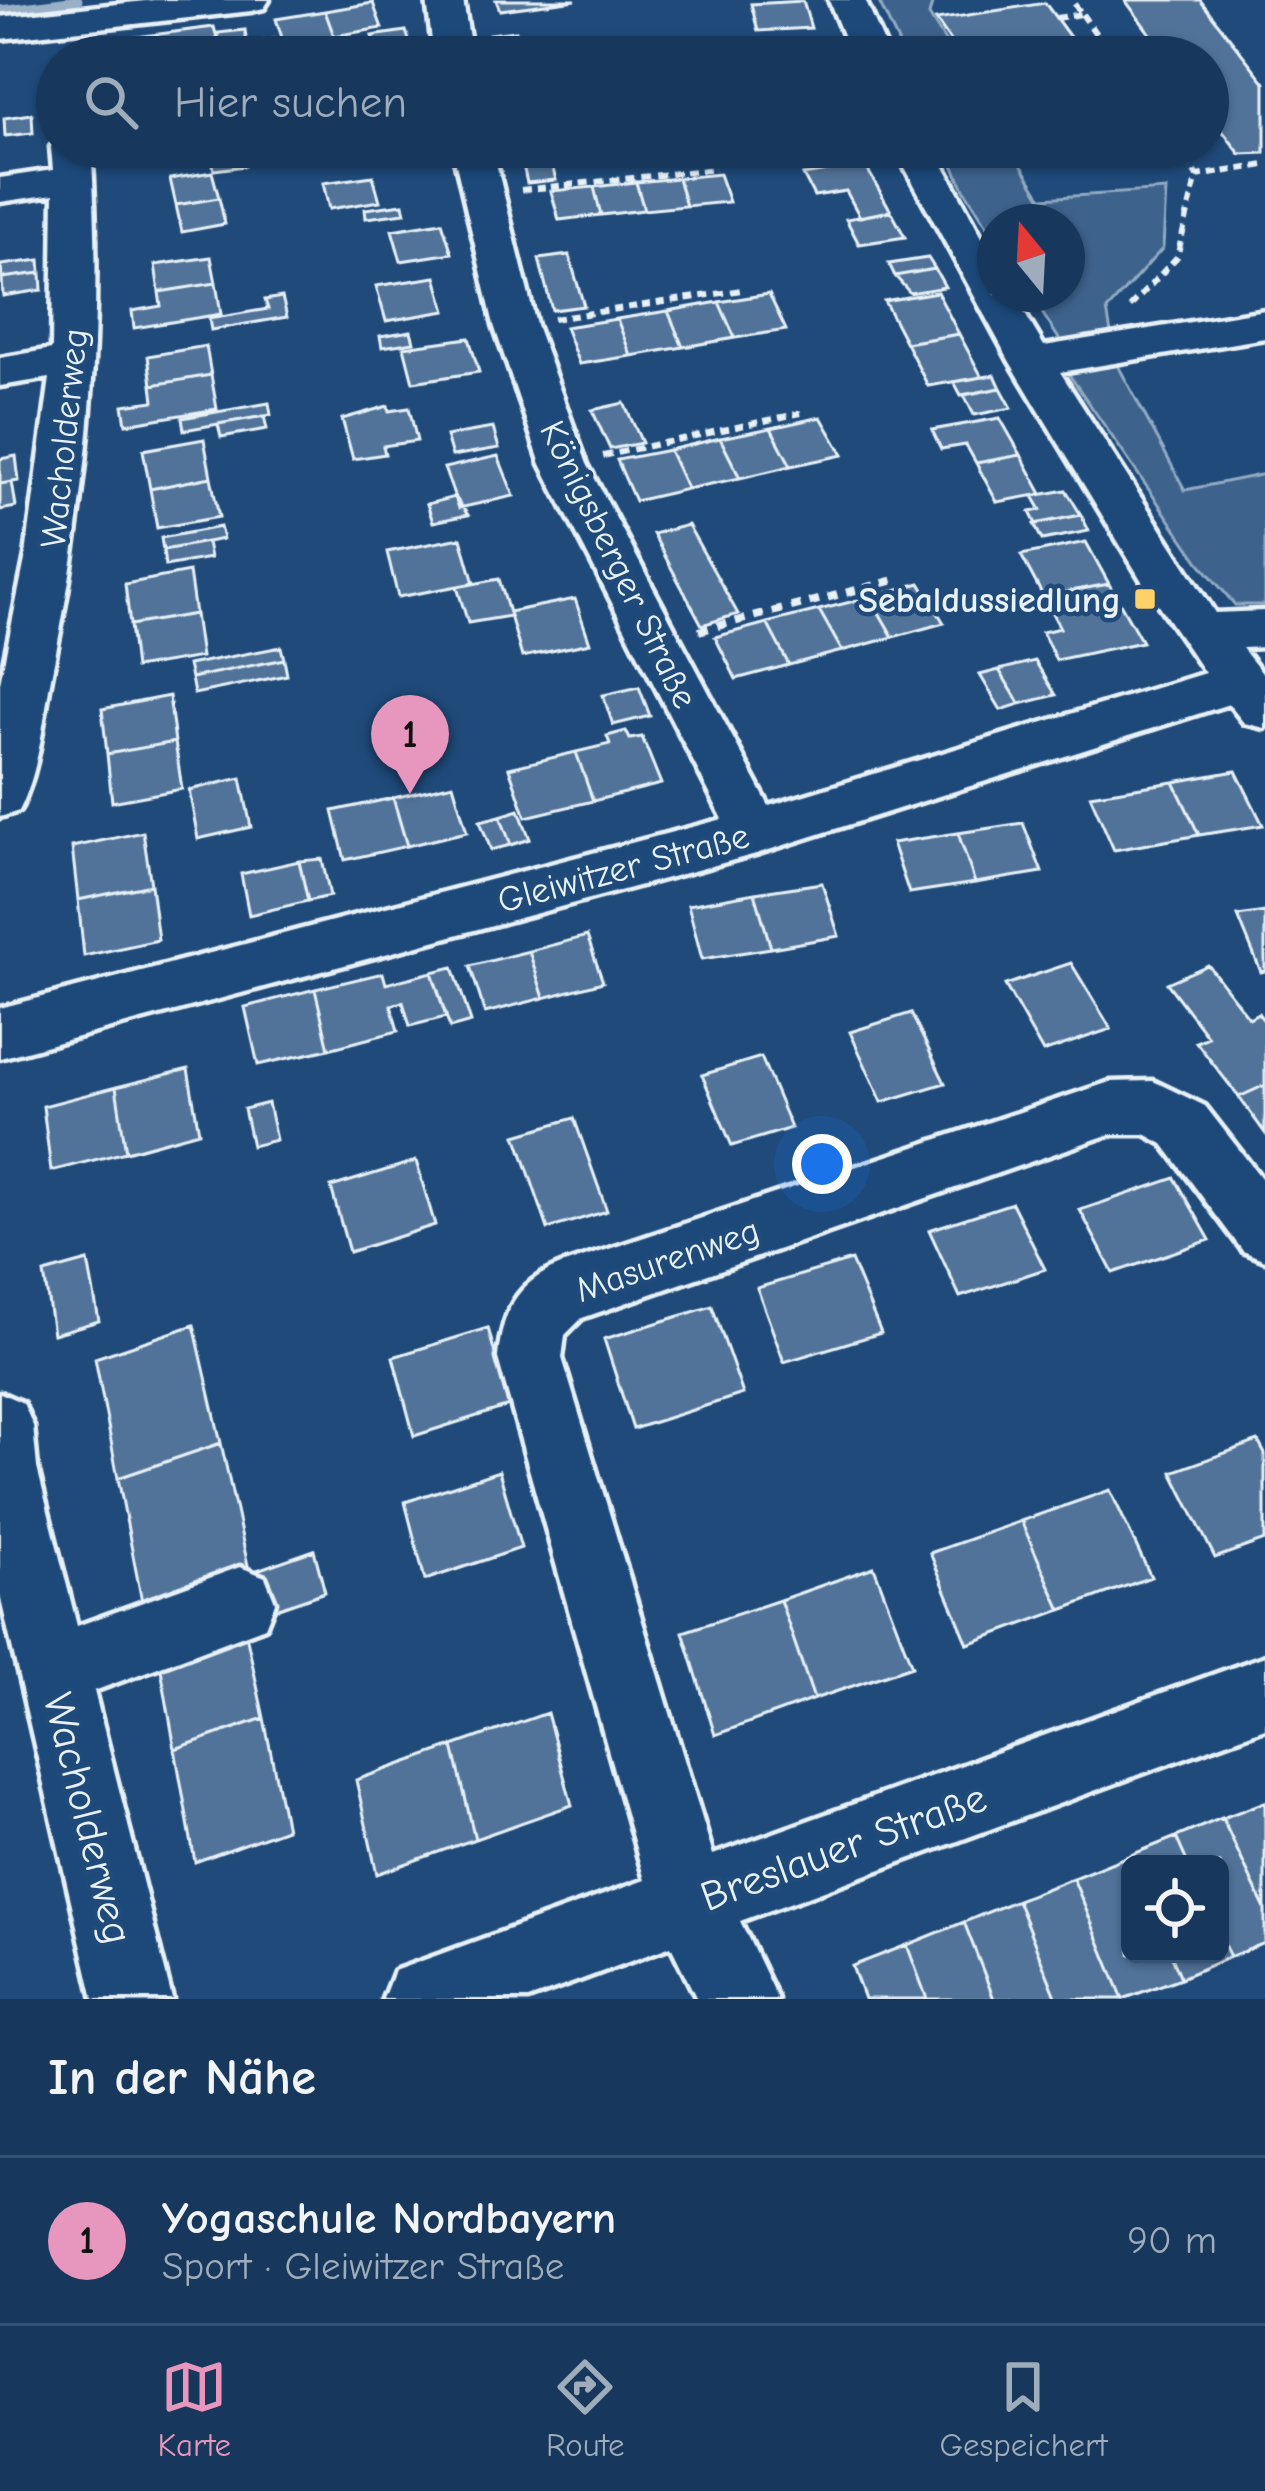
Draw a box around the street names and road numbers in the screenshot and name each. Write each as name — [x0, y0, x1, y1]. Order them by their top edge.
street label: Wacholderweg — [33, 326, 96, 550]
street label: Königsberger Straße — [531, 414, 706, 715]
street label: Gleiwitzer Straße — [493, 815, 753, 922]
street label: Masurenweg — [570, 1210, 765, 1311]
street label: Wacholderweg — [33, 1688, 142, 1949]
street label: Breslauer Straße — [694, 1773, 993, 1922]

